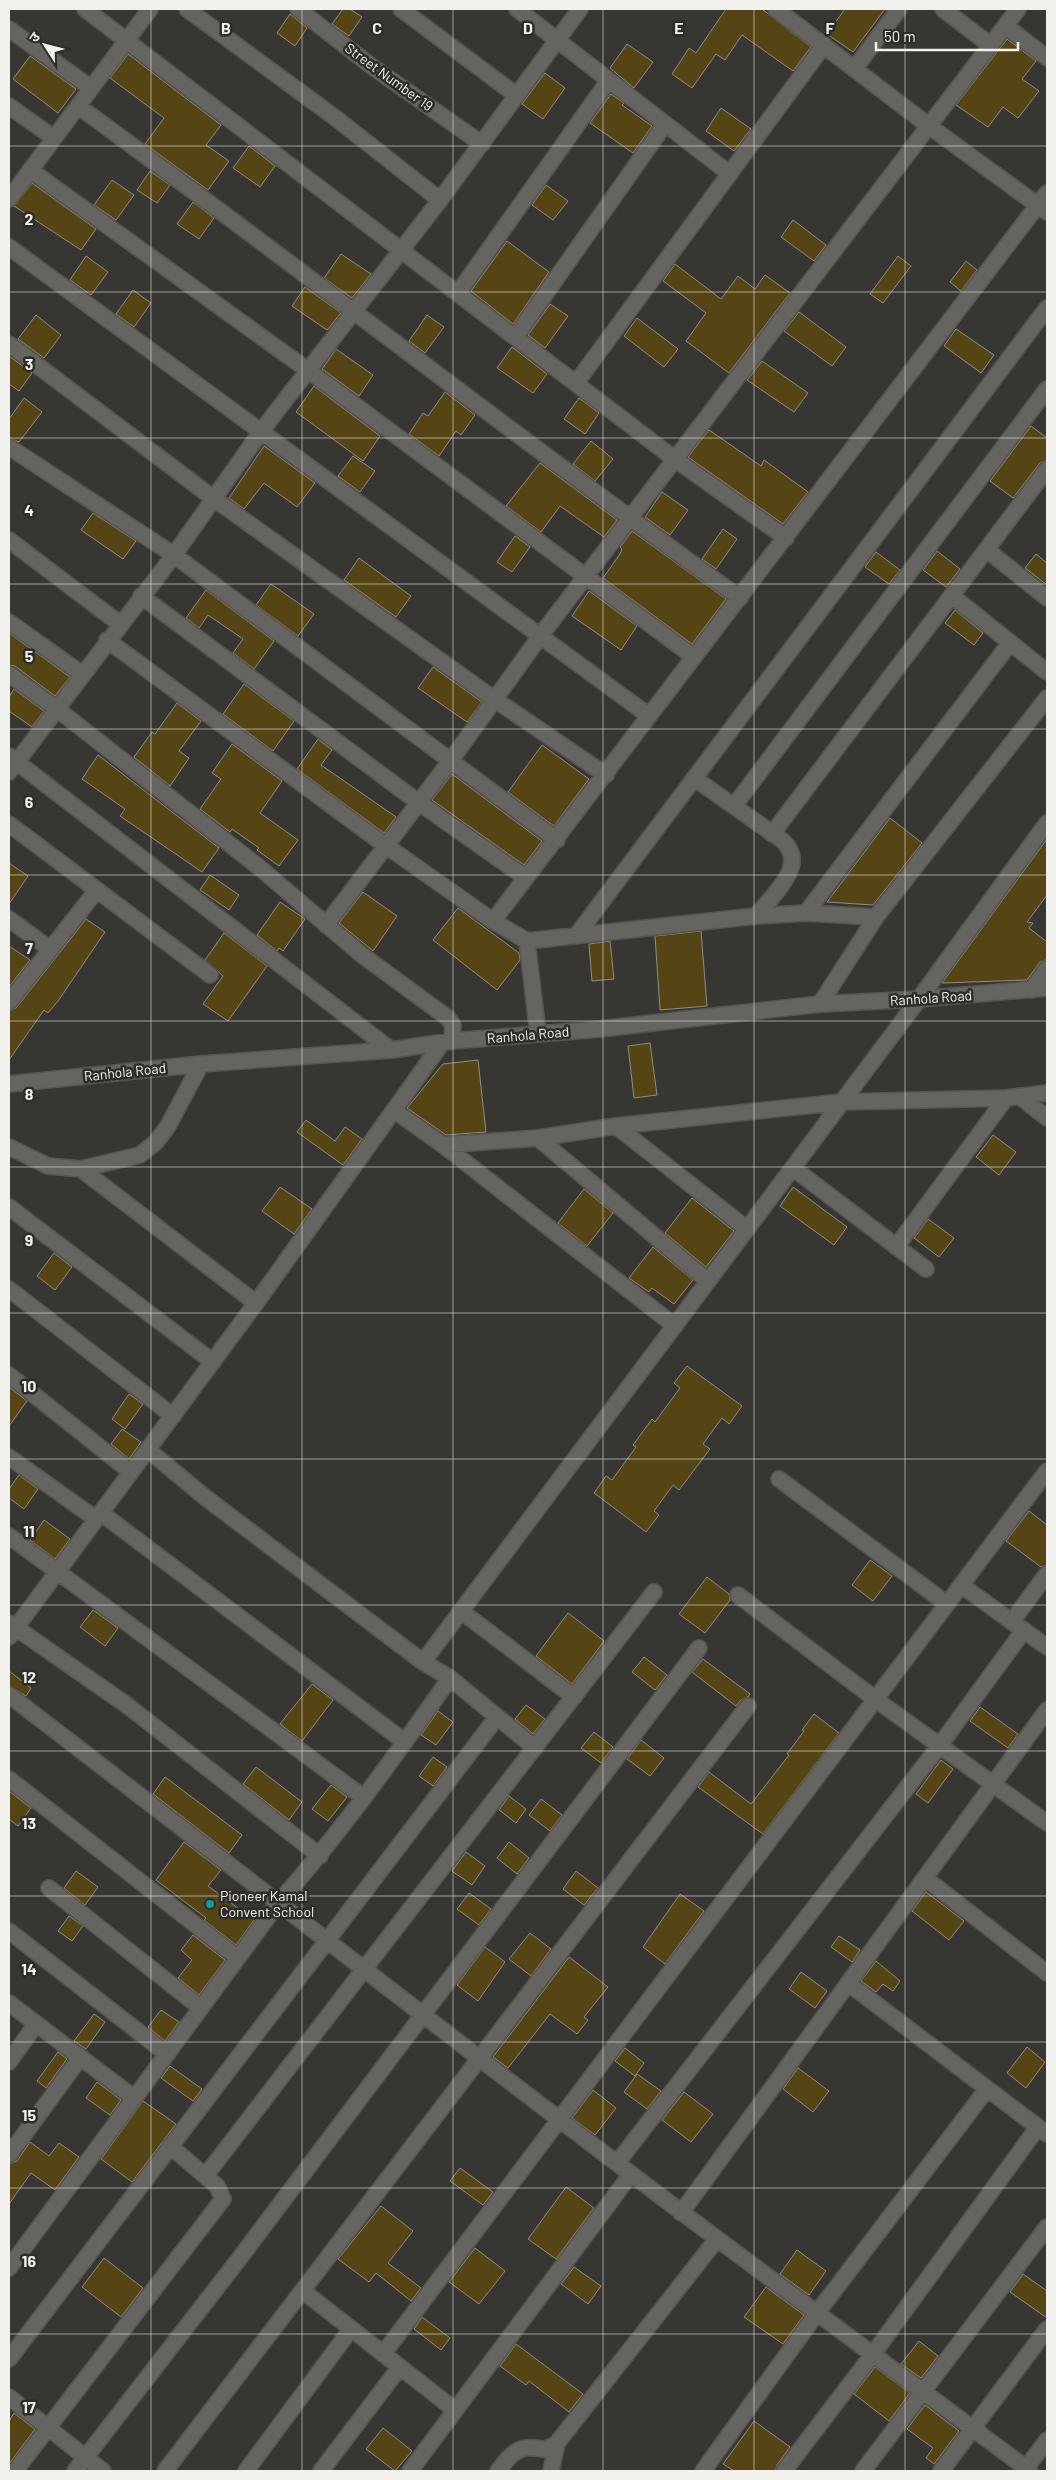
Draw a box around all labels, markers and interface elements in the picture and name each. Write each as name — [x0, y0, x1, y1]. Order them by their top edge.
text: B — [221, 18, 231, 37]
text: C — [372, 18, 382, 37]
text: D — [523, 18, 533, 37]
text: E — [674, 18, 684, 37]
text: F — [826, 18, 835, 37]
north arrow — [20, 20, 70, 70]
scale bar — [876, 20, 1018, 52]
text: 50 m — [884, 27, 916, 45]
text: उ — [25, 28, 44, 45]
street label: Street Number 19 — [342, 39, 437, 114]
text: 2 — [25, 209, 34, 228]
text: 3 — [25, 354, 33, 373]
text: 4 — [24, 500, 34, 519]
text: 5 — [25, 646, 34, 665]
text: 6 — [25, 792, 34, 811]
text: 7 — [25, 938, 33, 957]
street label: Ranhola Road — [889, 986, 973, 1009]
street label: Ranhola Road — [486, 1022, 570, 1047]
street label: Ranhola Road — [83, 1059, 167, 1084]
text: 8 — [25, 1084, 34, 1103]
text: 9 — [25, 1230, 33, 1249]
text: 10 — [22, 1376, 36, 1395]
text: 11 — [23, 1521, 35, 1540]
text: 12 — [22, 1667, 36, 1686]
text: 13 — [22, 1813, 36, 1832]
place label: Pioneer Kamal Convent School — [220, 1887, 314, 1920]
marker: Pioneer Kamal Convent School — [204, 1898, 216, 1910]
text: 14 — [21, 1959, 37, 1978]
text: 15 — [22, 2105, 37, 2124]
text: 16 — [22, 2251, 37, 2270]
text: 17 — [22, 2397, 36, 2416]

